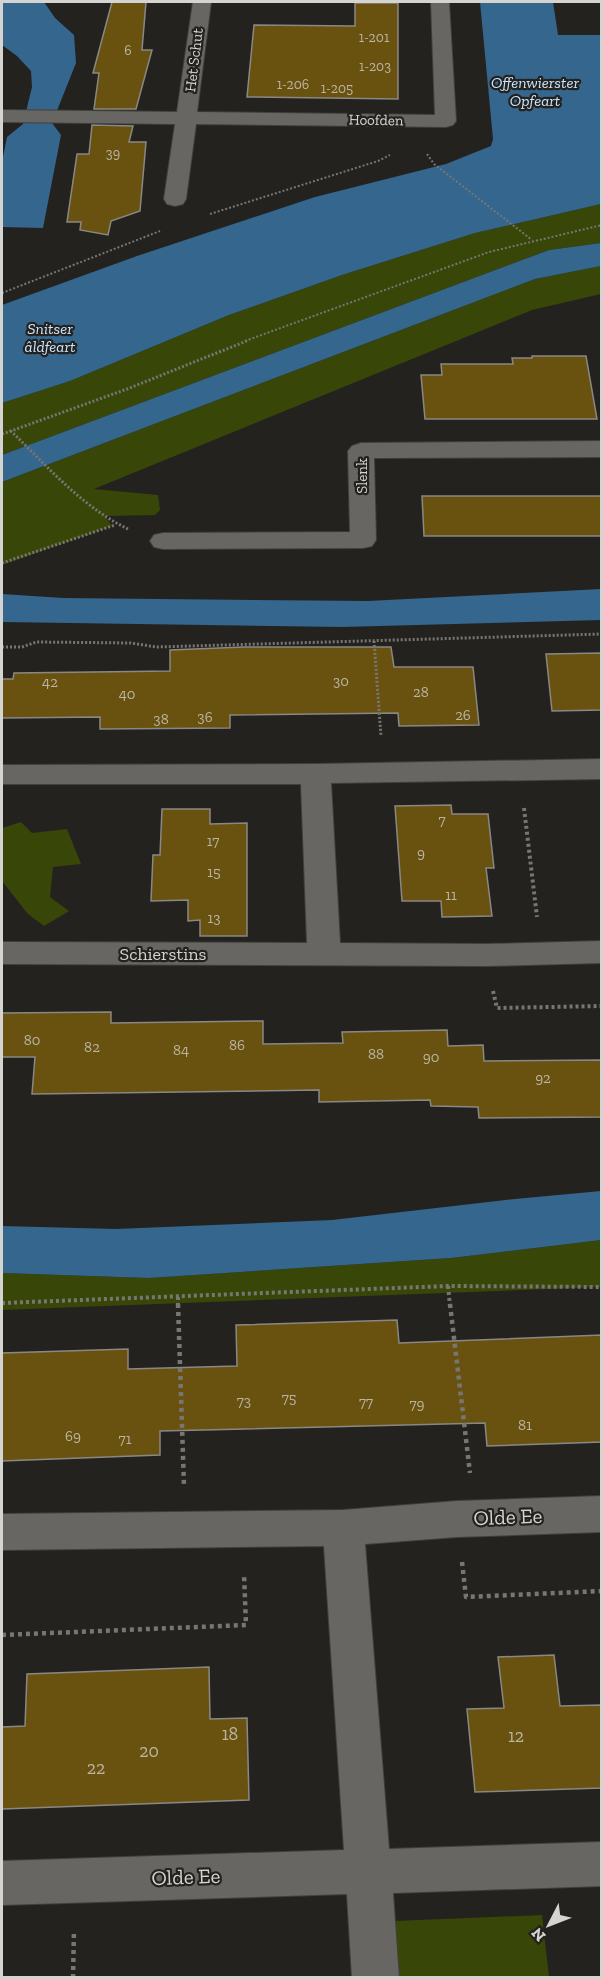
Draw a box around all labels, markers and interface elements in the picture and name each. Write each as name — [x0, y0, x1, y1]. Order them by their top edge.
street label: Het Schut — [181, 27, 207, 93]
house number: 1-201 — [359, 29, 390, 46]
house number: 6 — [124, 42, 132, 59]
house number: 1-203 — [359, 58, 391, 75]
water label: Offenwierster Opfeart — [491, 73, 579, 110]
house number: 1-206 — [277, 76, 309, 93]
house number: 1-205 — [321, 80, 353, 97]
street label: Hoofden — [348, 111, 404, 129]
house number: 39 — [106, 145, 120, 162]
water label: Snitser âldfeart — [25, 319, 76, 356]
street label: Slenk — [353, 458, 371, 494]
house number: 30 — [333, 672, 349, 690]
house number: 42 — [42, 673, 58, 691]
house number: 28 — [413, 683, 429, 701]
house number: 40 — [119, 685, 135, 703]
house number: 26 — [455, 706, 471, 724]
house number: 36 — [197, 708, 213, 726]
house number: 38 — [153, 710, 169, 728]
house number: 7 — [438, 811, 446, 829]
house number: 17 — [207, 832, 219, 850]
house number: 9 — [417, 844, 425, 862]
house number: 15 — [207, 863, 221, 881]
house number: 11 — [445, 886, 457, 904]
house number: 13 — [207, 909, 221, 927]
street label: Schierstins — [120, 943, 207, 965]
house number: 80 — [24, 1031, 40, 1049]
house number: 86 — [229, 1036, 245, 1054]
house number: 82 — [84, 1038, 100, 1056]
house number: 84 — [173, 1041, 189, 1059]
house number: 88 — [368, 1045, 384, 1063]
house number: 90 — [423, 1048, 439, 1066]
house number: 92 — [535, 1069, 551, 1087]
house number: 75 — [282, 1389, 297, 1407]
house number: 73 — [237, 1392, 251, 1410]
house number: 77 — [359, 1393, 373, 1411]
house number: 79 — [409, 1395, 425, 1413]
house number: 81 — [518, 1416, 532, 1434]
house number: 69 — [65, 1427, 81, 1445]
house number: 71 — [119, 1430, 132, 1448]
street label: Olde Ee — [473, 1503, 543, 1530]
house number: 18 — [222, 1723, 238, 1745]
house number: 12 — [508, 1725, 524, 1747]
house number: 20 — [139, 1740, 159, 1762]
house number: 22 — [87, 1757, 105, 1779]
street label: Olde Ee — [151, 1863, 221, 1890]
north arrow — [519, 1895, 579, 1955]
text: N — [527, 1924, 549, 1946]

